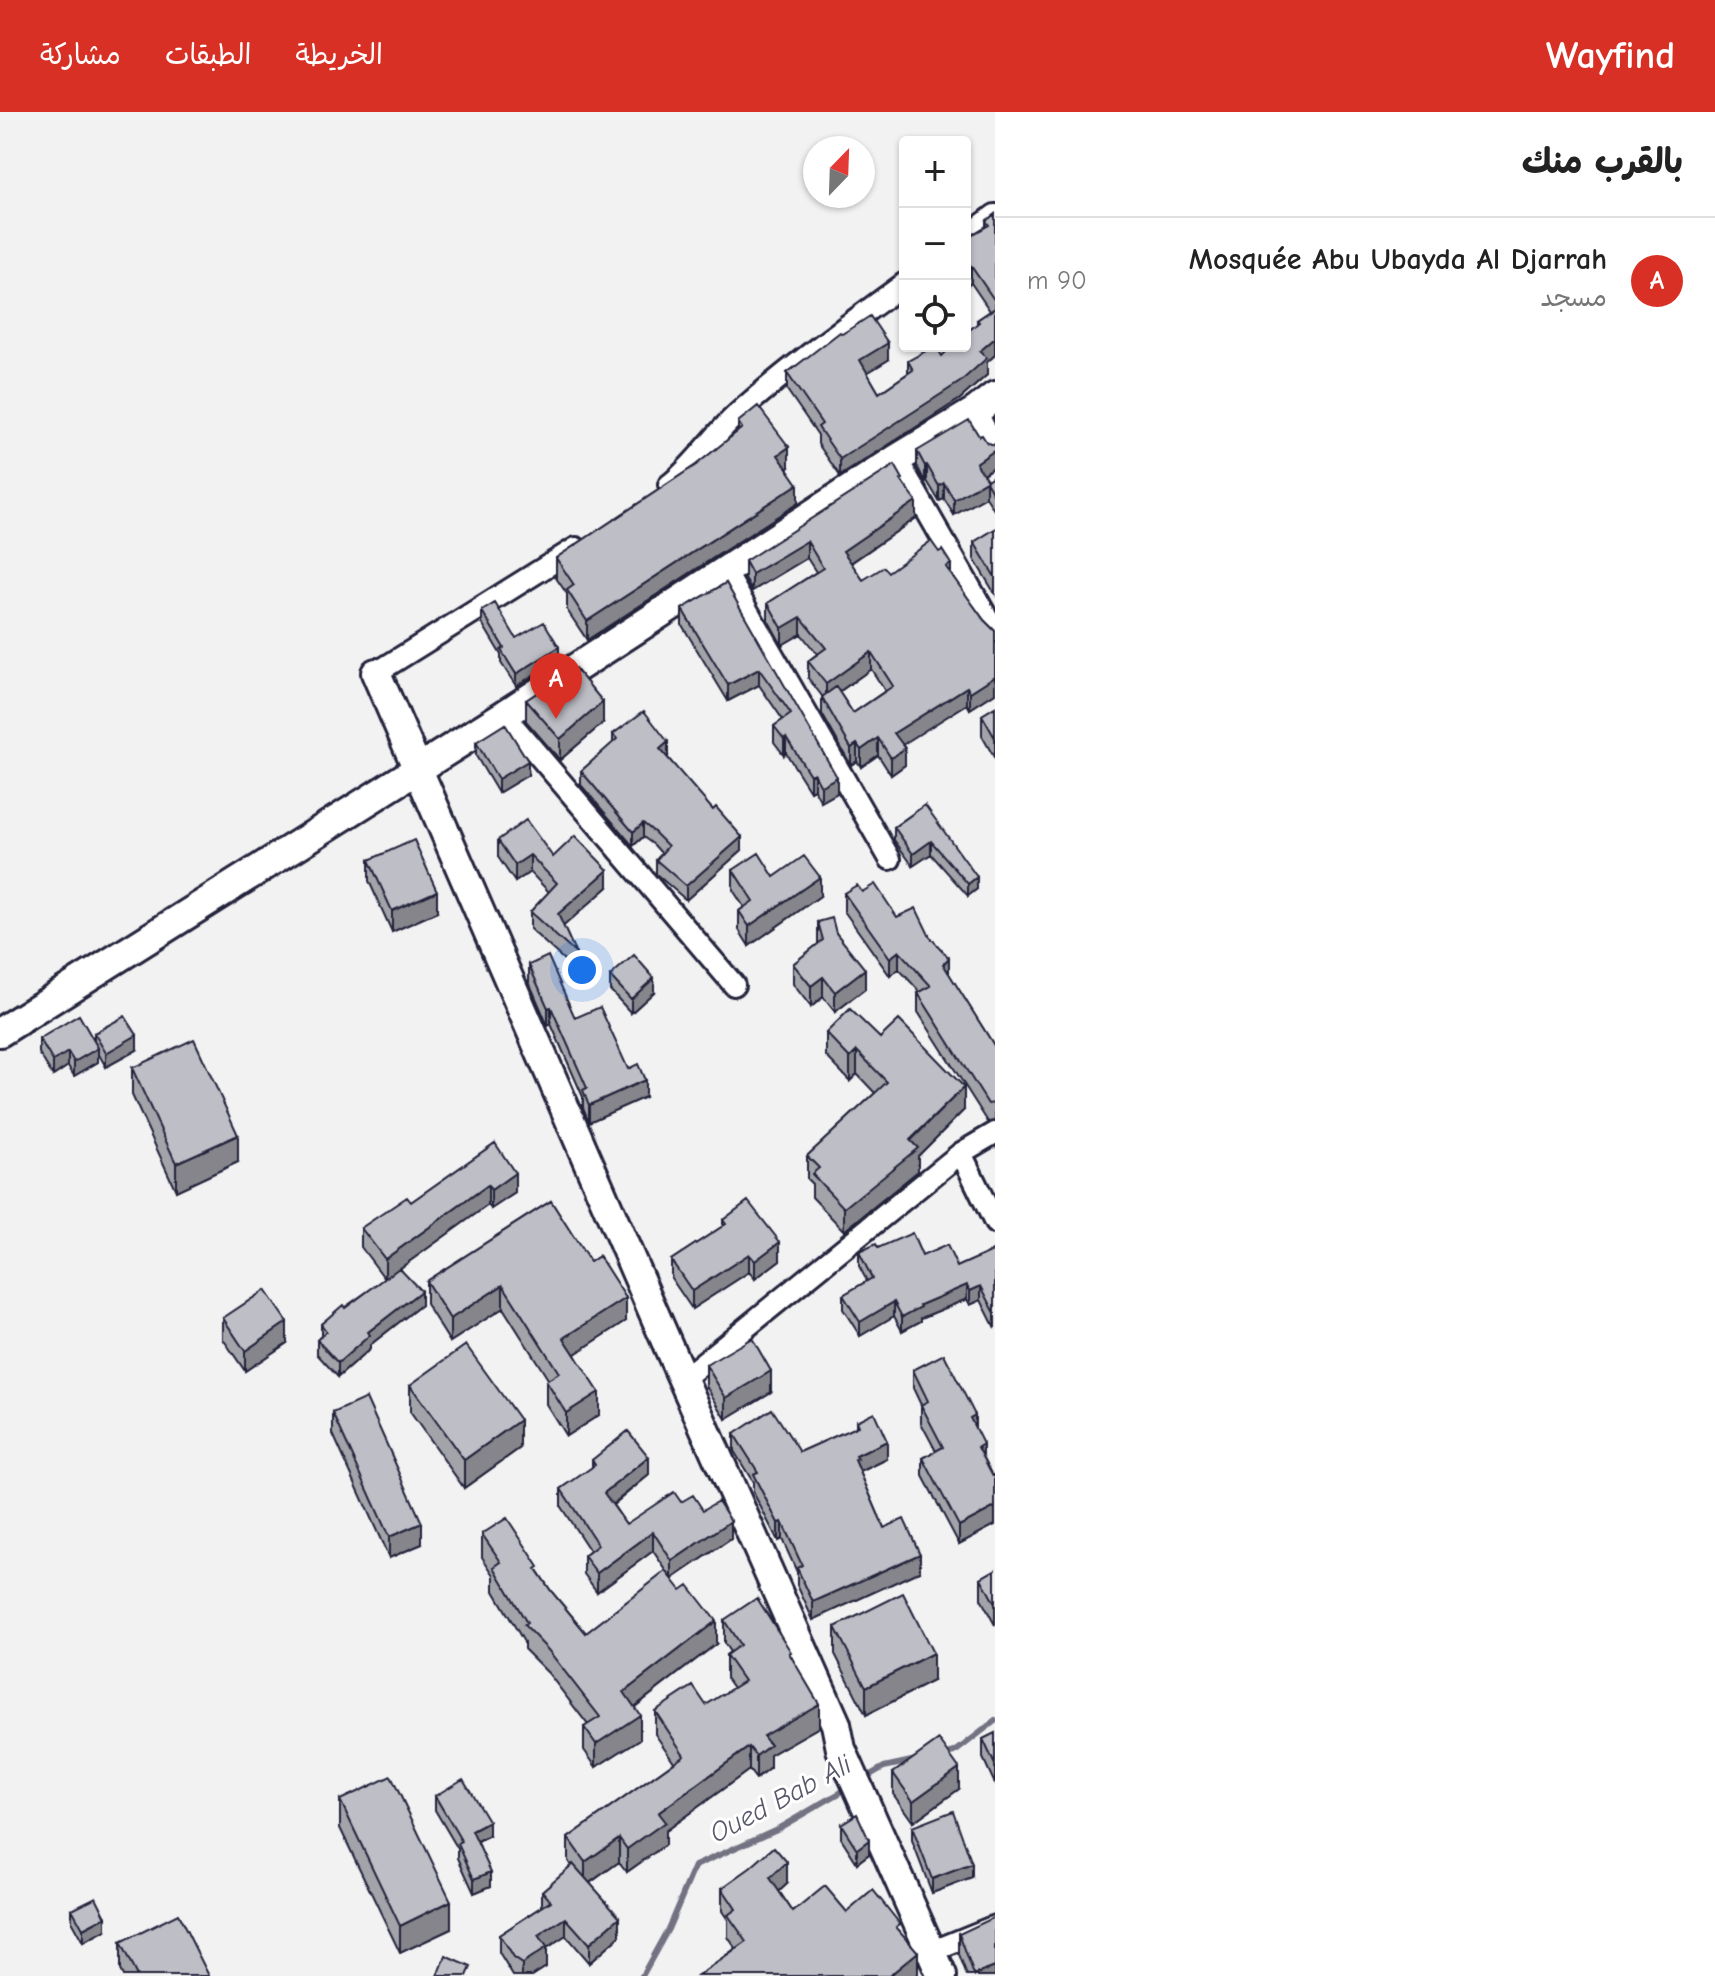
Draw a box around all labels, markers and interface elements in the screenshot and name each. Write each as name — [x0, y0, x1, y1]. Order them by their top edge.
text: Wayfind — [1546, 34, 1675, 78]
text: مشاركة — [40, 39, 121, 71]
text: الطبقات — [165, 39, 251, 71]
text: الخريطة — [295, 39, 383, 71]
north arrow — [803, 136, 875, 208]
map controls — [899, 136, 971, 352]
button: + — [899, 136, 971, 208]
text: بالقرب منك — [1522, 142, 1683, 182]
button: − — [899, 208, 971, 280]
text: Mosquée Abu Ubayda Al Djarrah — [1189, 242, 1607, 277]
text: 90 m — [1027, 266, 1087, 296]
text: A — [1650, 266, 1664, 296]
button: locate — [899, 280, 971, 352]
text: مسجد — [1540, 283, 1607, 313]
pin: A — [530, 653, 582, 719]
your location — [562, 950, 602, 990]
water label: Oued Bab Ali — [704, 1748, 857, 1850]

